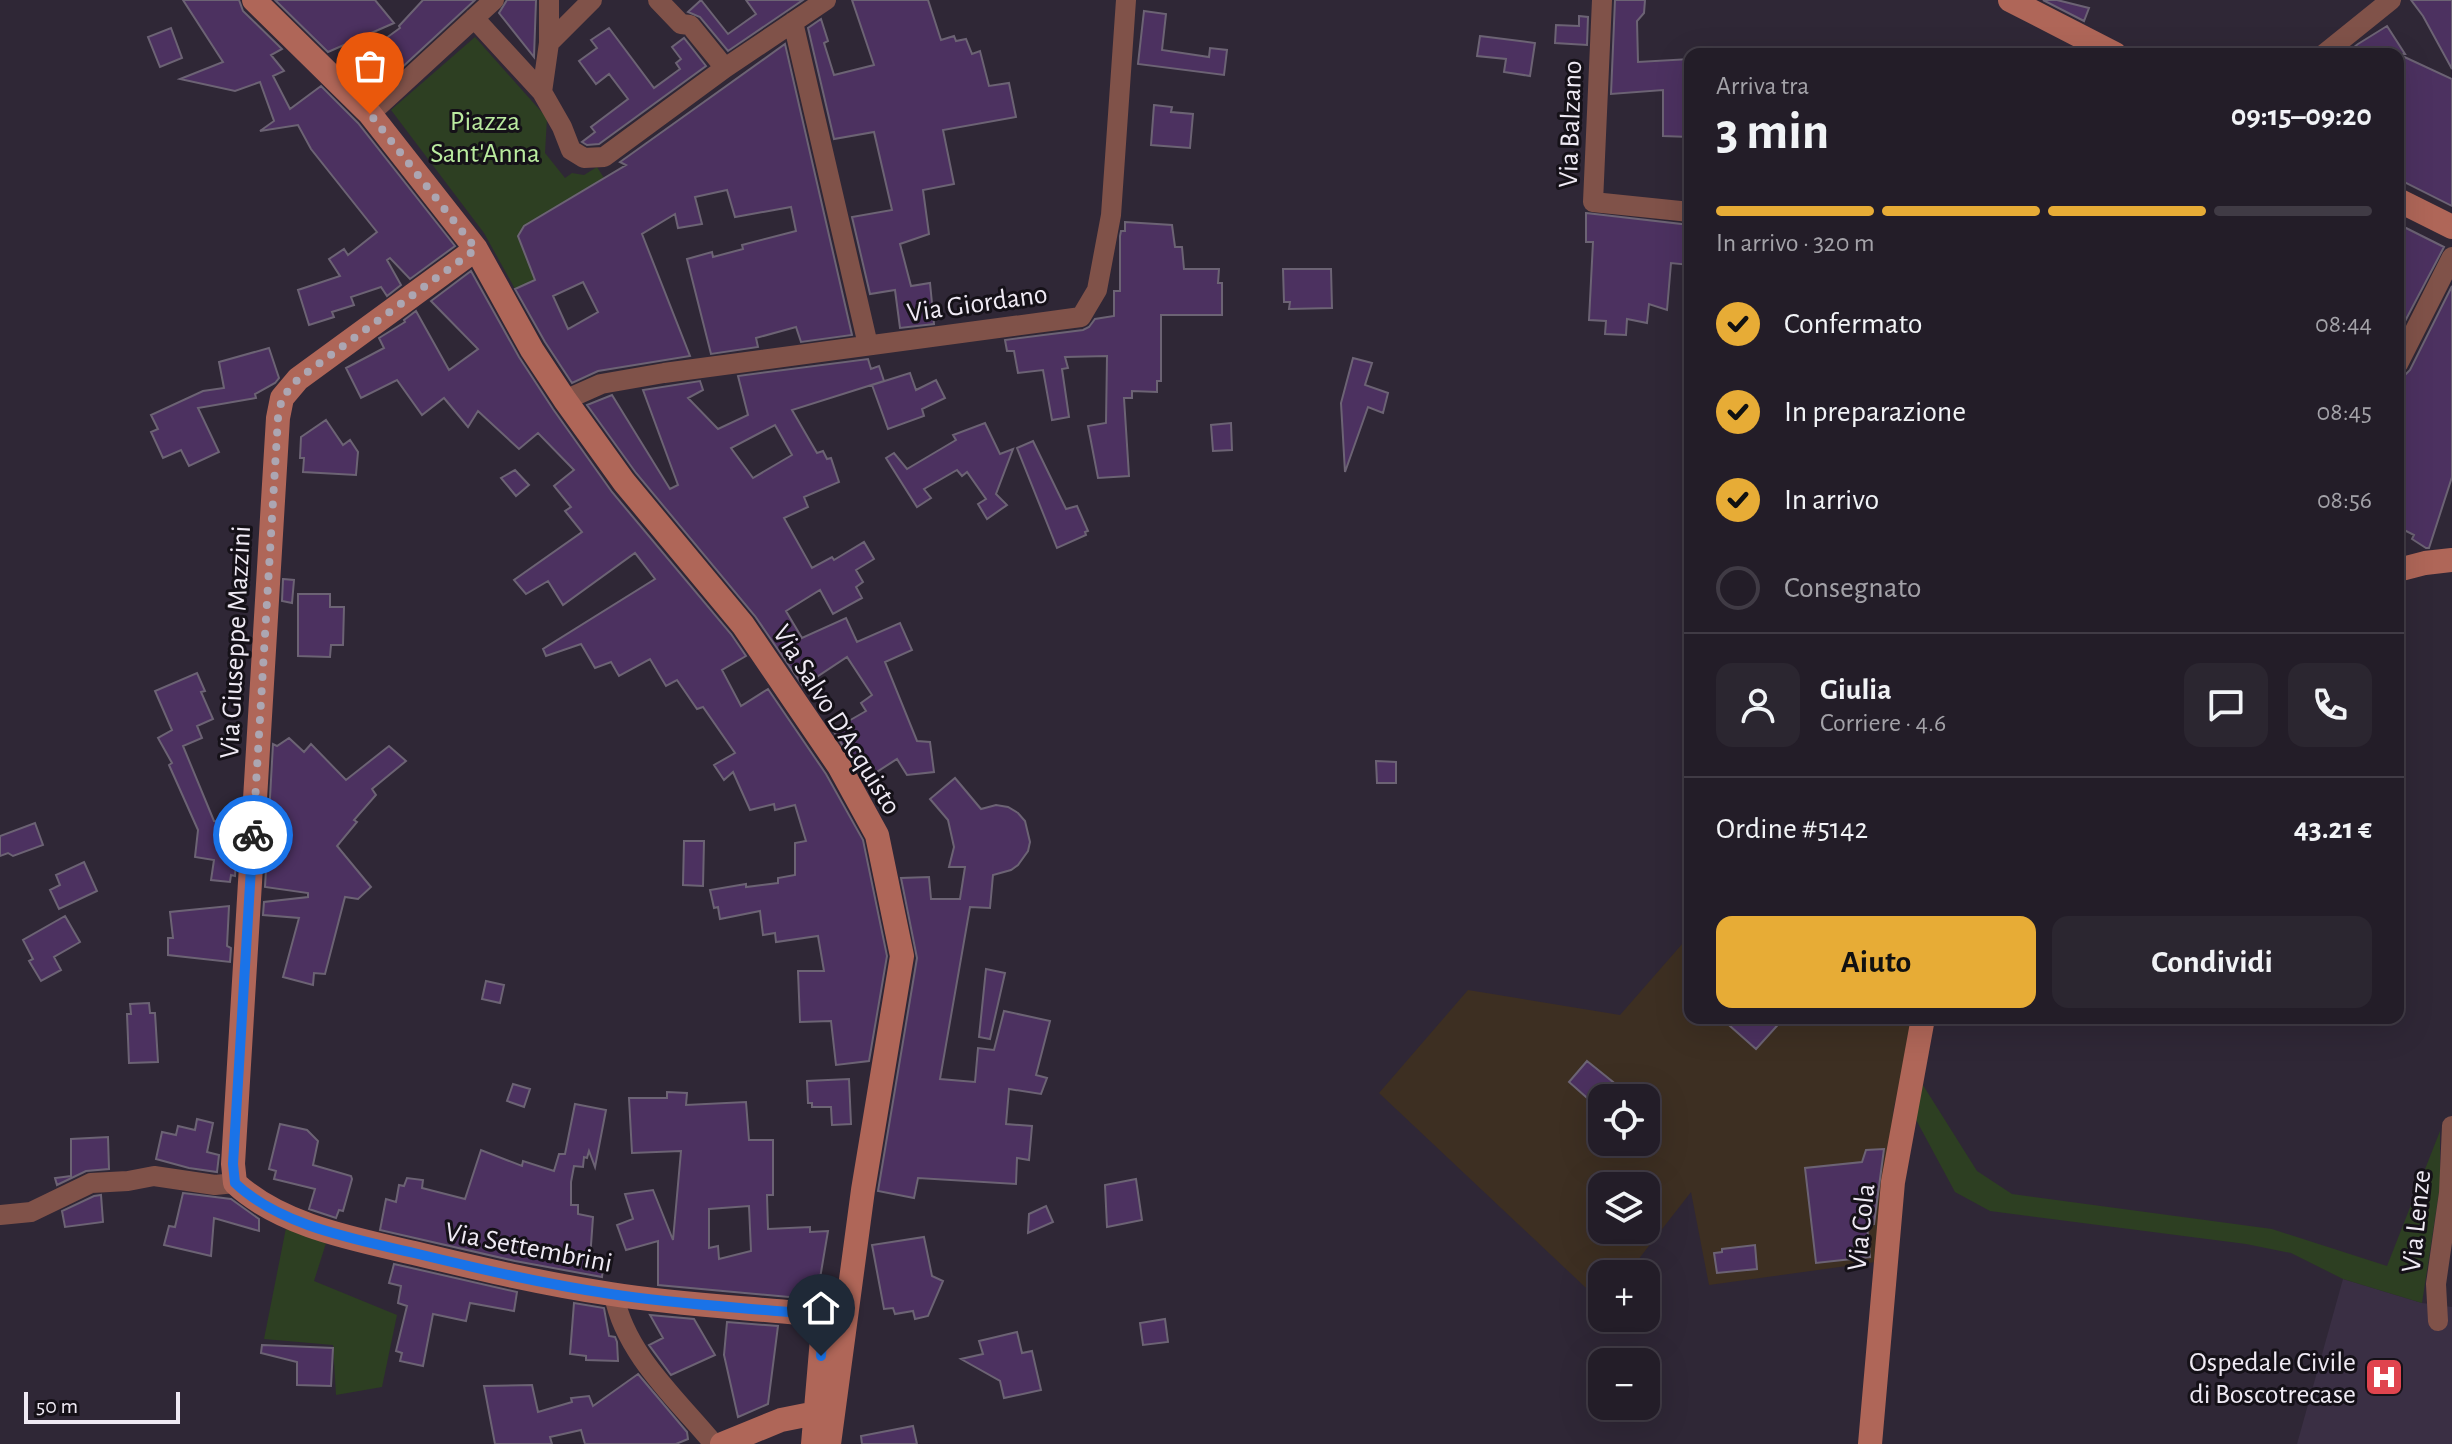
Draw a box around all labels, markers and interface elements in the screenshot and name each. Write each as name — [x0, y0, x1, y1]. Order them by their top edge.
pin — [336, 32, 404, 114]
icon: bag — [348, 44, 392, 88]
street label: Via Balzano — [1555, 60, 1587, 188]
text: Arriva tra — [1716, 73, 1809, 99]
text: 09:15–09:20 — [2231, 101, 2372, 131]
text: 3 min — [1716, 106, 1829, 158]
park label: Piazza Sant'Anna — [430, 108, 540, 168]
text: In arrivo · 320 m — [1716, 230, 1875, 256]
street label: Via Giordano — [905, 280, 1049, 328]
icon: check — [1716, 302, 1760, 346]
text: Confermato — [1784, 309, 1922, 339]
text: 08:44 — [2315, 311, 2372, 337]
icon: check — [1716, 390, 1760, 434]
text: In preparazione — [1784, 397, 1966, 427]
text: 08:45 — [2317, 399, 2372, 425]
icon: check — [1716, 478, 1760, 522]
text: In arrivo — [1784, 485, 1879, 515]
text: 08:56 — [2317, 487, 2372, 513]
street label: Via Giuseppe Mazzini — [216, 525, 256, 759]
text: Consegnato — [1784, 573, 1921, 603]
street label: Via Salvo D'Acquisto — [767, 620, 906, 820]
button: person — [1716, 663, 1800, 747]
button: chat — [2184, 663, 2268, 747]
button: phone — [2288, 663, 2372, 747]
text: Giulia — [1820, 675, 1892, 705]
text: Corriere · 4.6 — [1820, 710, 1946, 736]
courier — [213, 795, 293, 875]
icon: bike — [231, 813, 275, 857]
text: Ordine #5142 — [1716, 814, 1868, 844]
text: 43.21 € — [2294, 814, 2372, 844]
button: Aiuto — [1716, 916, 2036, 1008]
button: Condividi — [2052, 916, 2372, 1008]
map controls — [1588, 1084, 1660, 1420]
button: locate — [1588, 1084, 1660, 1156]
street label: Via Lenze — [2398, 1169, 2436, 1274]
button: layers — [1588, 1172, 1660, 1244]
street label: Via Cola — [1843, 1182, 1881, 1272]
street label: Via Settembrini — [443, 1218, 615, 1278]
button: + — [1588, 1260, 1660, 1332]
pin — [787, 1274, 855, 1356]
icon: home — [799, 1286, 843, 1330]
button: − — [1588, 1348, 1660, 1420]
place label: Ospedale Civile di Boscotrecase — [2189, 1349, 2356, 1409]
hospital icon: Ospedale Civile di Boscotrecase — [2363, 1356, 2405, 1398]
scale bar — [24, 1388, 180, 1424]
text: 50 m — [36, 1395, 78, 1417]

